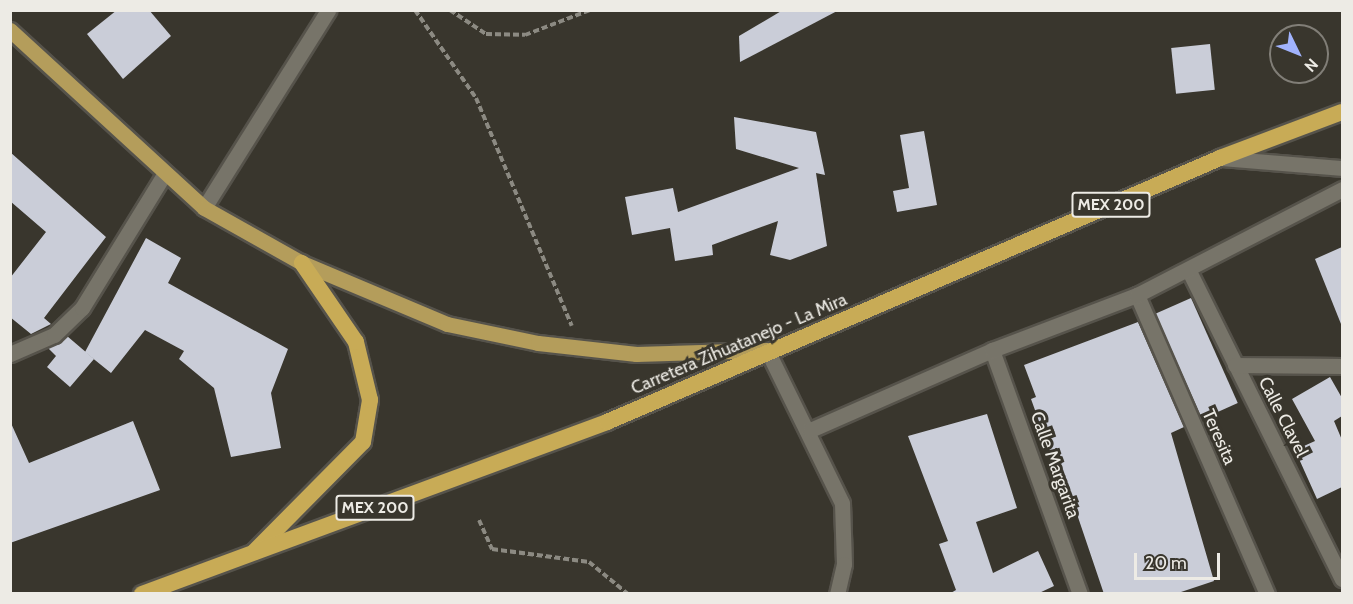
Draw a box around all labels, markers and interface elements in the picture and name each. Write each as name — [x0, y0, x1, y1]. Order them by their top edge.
north arrow — [1269, 24, 1329, 84]
text: N — [1300, 55, 1322, 76]
road number: MEX 200 — [1070, 192, 1152, 218]
street label: Carretera Zihuatanejo - La Mira — [628, 289, 850, 399]
street label: Calle Clavel — [1254, 373, 1312, 461]
street label: Teresita — [1197, 406, 1241, 468]
street label: Calle Margarita — [1026, 409, 1084, 521]
road number: MEX 200 — [334, 495, 416, 521]
scale bar — [1137, 541, 1222, 579]
text: 20 m — [1145, 552, 1187, 574]

